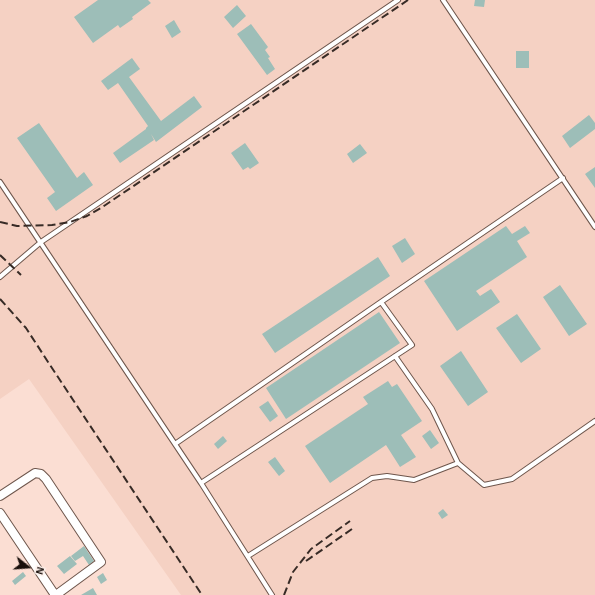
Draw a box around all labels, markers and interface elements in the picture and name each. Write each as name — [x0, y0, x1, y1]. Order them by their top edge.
north arrow — [8, 547, 48, 587]
text: N — [34, 565, 46, 576]

